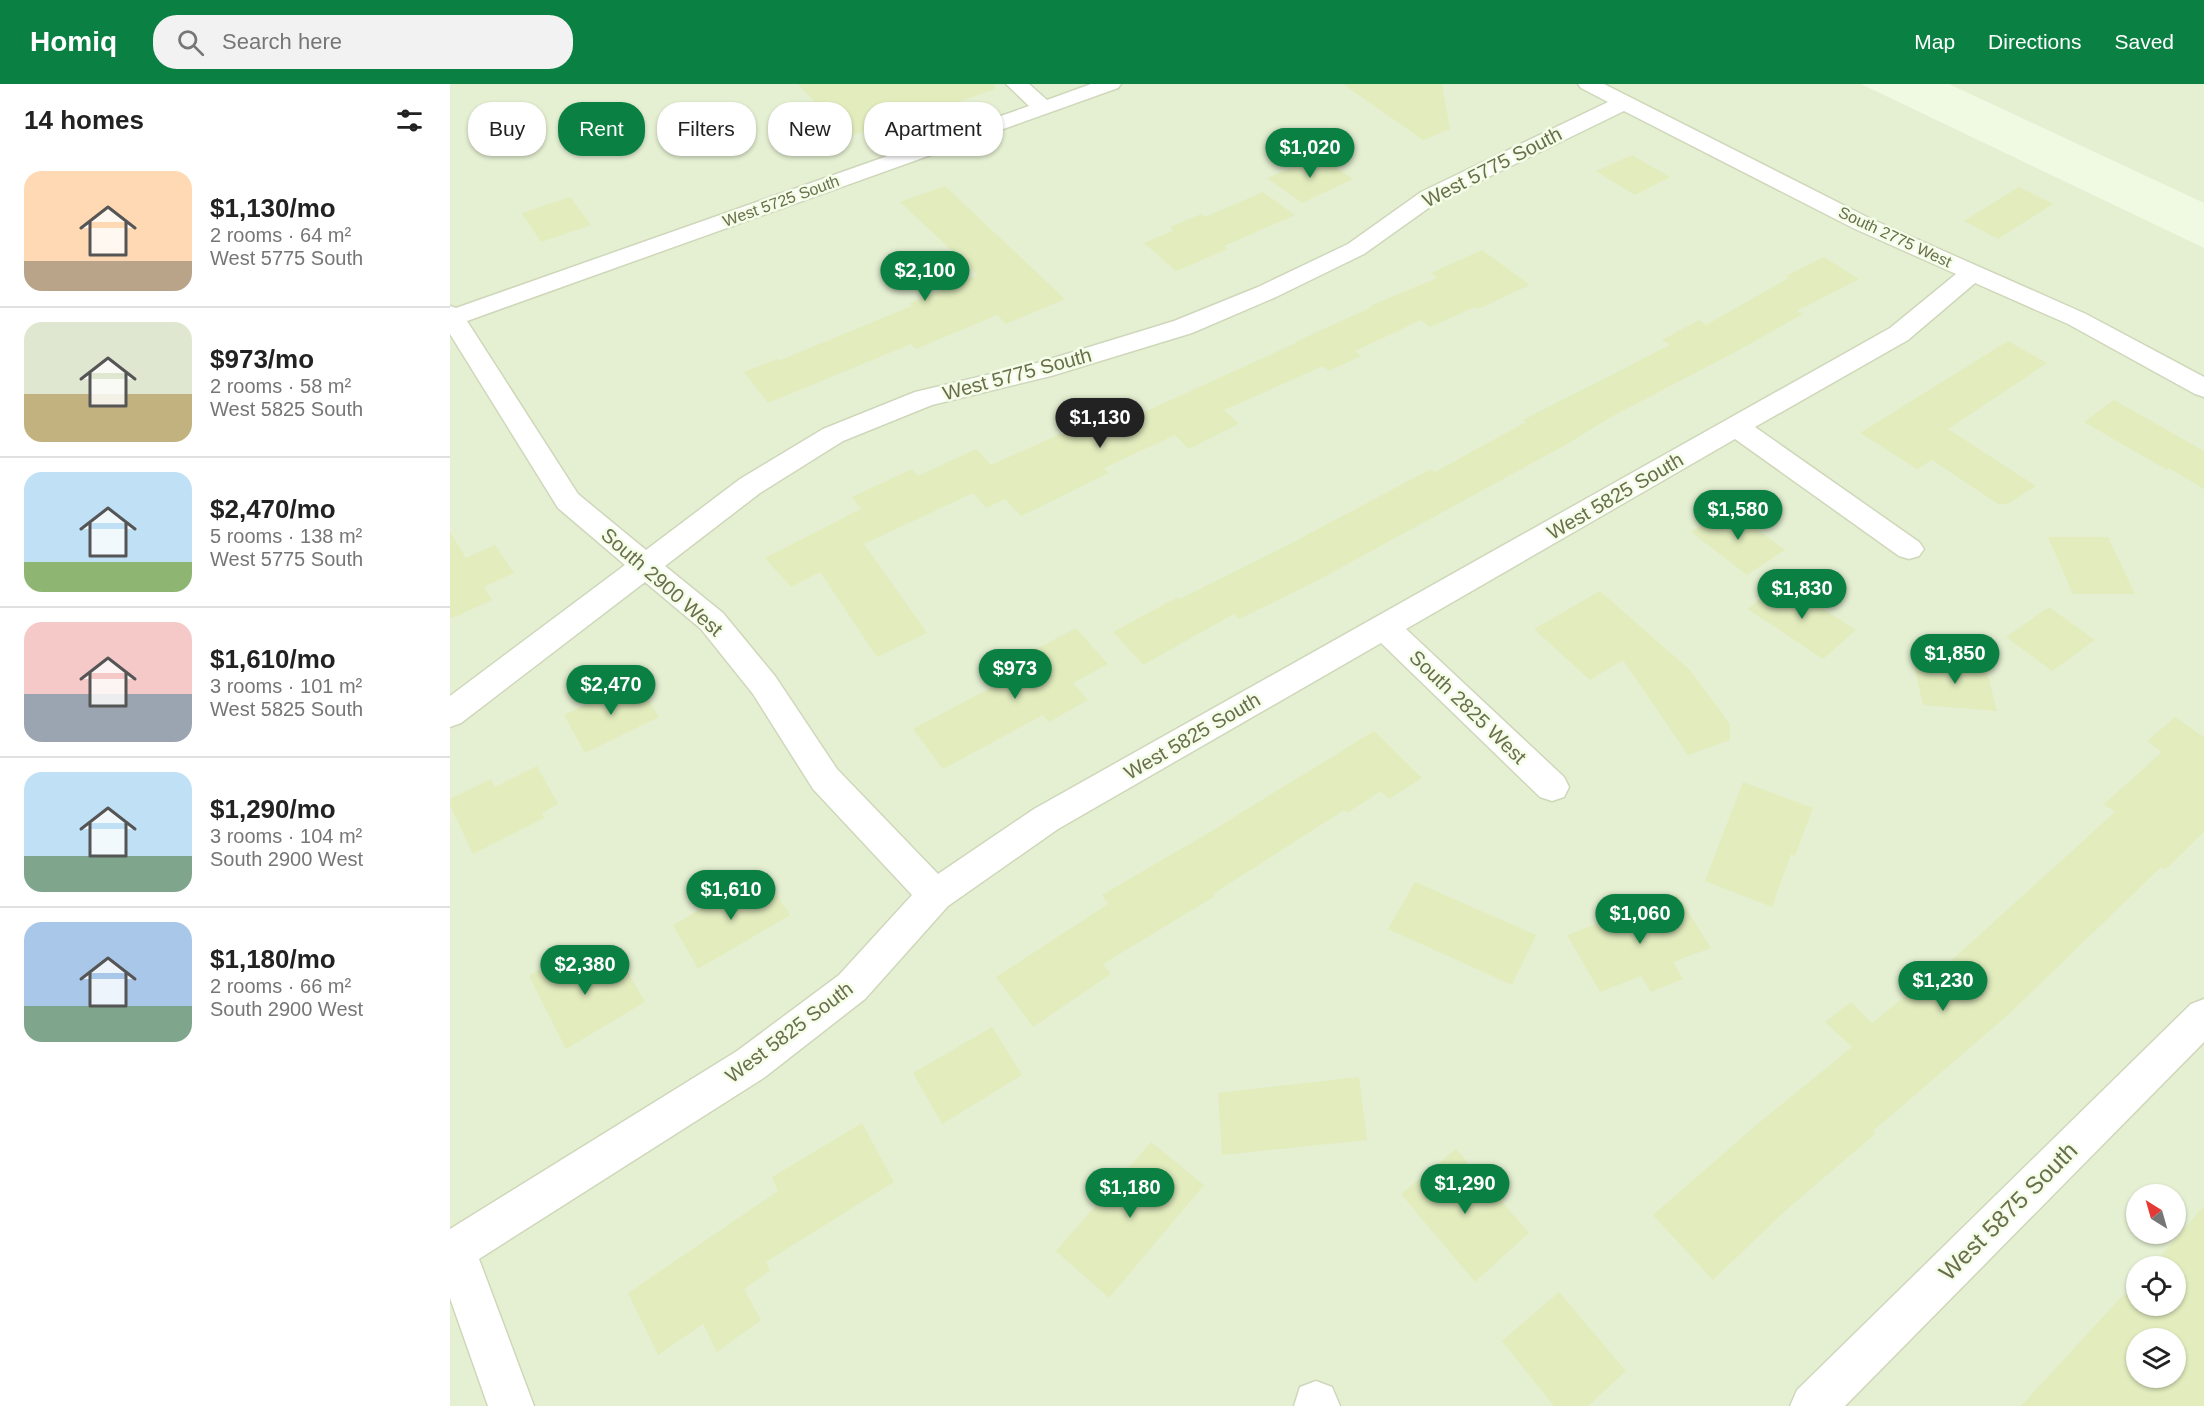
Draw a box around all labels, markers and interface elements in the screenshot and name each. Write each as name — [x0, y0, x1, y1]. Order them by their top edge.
search box — [153, 15, 573, 69]
text: Homiq — [30, 26, 117, 57]
icon: search — [174, 26, 207, 59]
text: Search here — [222, 29, 342, 54]
text: Map — [1914, 30, 1955, 53]
text: Directions — [1988, 30, 2081, 53]
text: Saved — [2114, 30, 2174, 53]
chip: Buy — [468, 102, 546, 156]
chip: Rent — [558, 102, 645, 156]
chip: Filters — [657, 102, 756, 156]
chip: New — [768, 102, 852, 156]
chip: Apartment — [864, 102, 1003, 156]
icon: filters — [393, 104, 426, 137]
text: 14 homes — [24, 105, 144, 135]
street label: West 5775 South — [1419, 122, 1565, 212]
pin: $1,020 — [1261, 128, 1359, 179]
text: $1,020 — [1279, 136, 1341, 158]
street label: West 5725 South — [721, 172, 841, 230]
text: $1,130/mo — [210, 193, 336, 223]
icon: home — [72, 195, 144, 267]
street label: South 2775 West — [1836, 203, 1955, 271]
text: 2 rooms · 64 m² — [210, 224, 351, 246]
text: West 5775 South — [210, 247, 363, 269]
pin: $2,100 — [876, 251, 974, 302]
text: $2,100 — [894, 259, 956, 281]
text: $973/mo — [210, 344, 314, 374]
street label: West 5775 South — [940, 344, 1094, 404]
icon: home — [72, 346, 144, 418]
text: 2 rooms · 58 m² — [210, 375, 351, 397]
text: West 5825 South — [210, 398, 363, 420]
pin: $1,130 — [1051, 398, 1149, 449]
text: $1,130 — [1069, 406, 1131, 428]
street label: West 5825 South — [1543, 448, 1687, 544]
pin: $1,580 — [1689, 490, 1787, 541]
text: $2,470/mo — [210, 494, 336, 524]
icon: home — [72, 496, 144, 568]
text: $1,580 — [1707, 498, 1769, 520]
street label: South 2900 West — [597, 523, 727, 641]
text: 5 rooms · 138 m² — [210, 525, 362, 547]
text: West 5775 South — [210, 548, 363, 570]
pin: $1,830 — [1753, 569, 1851, 620]
text: $1,830 — [1771, 577, 1833, 599]
pin: $1,850 — [1906, 634, 2004, 685]
text: $1,850 — [1924, 642, 1986, 664]
text: $1,610/mo — [210, 644, 336, 674]
icon: home — [72, 646, 144, 718]
street label: South 2825 West — [1405, 646, 1531, 768]
pin: $973 — [979, 649, 1051, 700]
text: $973 — [993, 657, 1037, 679]
pin: $2,470 — [562, 665, 660, 716]
text: $2,470 — [580, 673, 642, 695]
text: 3 rooms · 101 m² — [210, 675, 362, 697]
street label: West 5825 South — [1120, 688, 1264, 784]
text: West 5825 South — [210, 698, 363, 720]
text: $1,290/mo — [210, 794, 336, 824]
icon: home — [72, 796, 144, 868]
text: 3 rooms · 104 m² — [210, 825, 362, 847]
text: South 2900 West — [210, 848, 363, 870]
pin: $1,610 — [682, 870, 780, 921]
text: $1,610 — [700, 878, 762, 900]
pin: $1,060 — [1591, 894, 1689, 945]
text: $1,060 — [1609, 902, 1671, 924]
text: $1,180/mo — [210, 944, 336, 974]
pin: $2,380 — [536, 945, 634, 996]
icon: home — [72, 946, 144, 1018]
text: $2,380 — [554, 953, 616, 975]
pin: $1,230 — [1894, 961, 1992, 1012]
text: $1,230 — [1912, 969, 1974, 991]
text: 2 rooms · 66 m² — [210, 975, 351, 997]
street label: West 5825 South — [721, 977, 857, 1087]
text: South 2900 West — [210, 998, 363, 1020]
street label: West 5875 South — [1934, 1137, 2082, 1285]
pin: $1,290 — [1416, 1164, 1514, 1215]
pin: $1,180 — [1081, 1168, 1179, 1219]
text: $1,290 — [1434, 1172, 1496, 1194]
text: $1,180 — [1099, 1176, 1161, 1198]
north arrow — [2126, 1184, 2186, 1244]
map controls — [2126, 1184, 2186, 1388]
button: locate — [2126, 1256, 2186, 1316]
button: layers — [2126, 1328, 2186, 1388]

